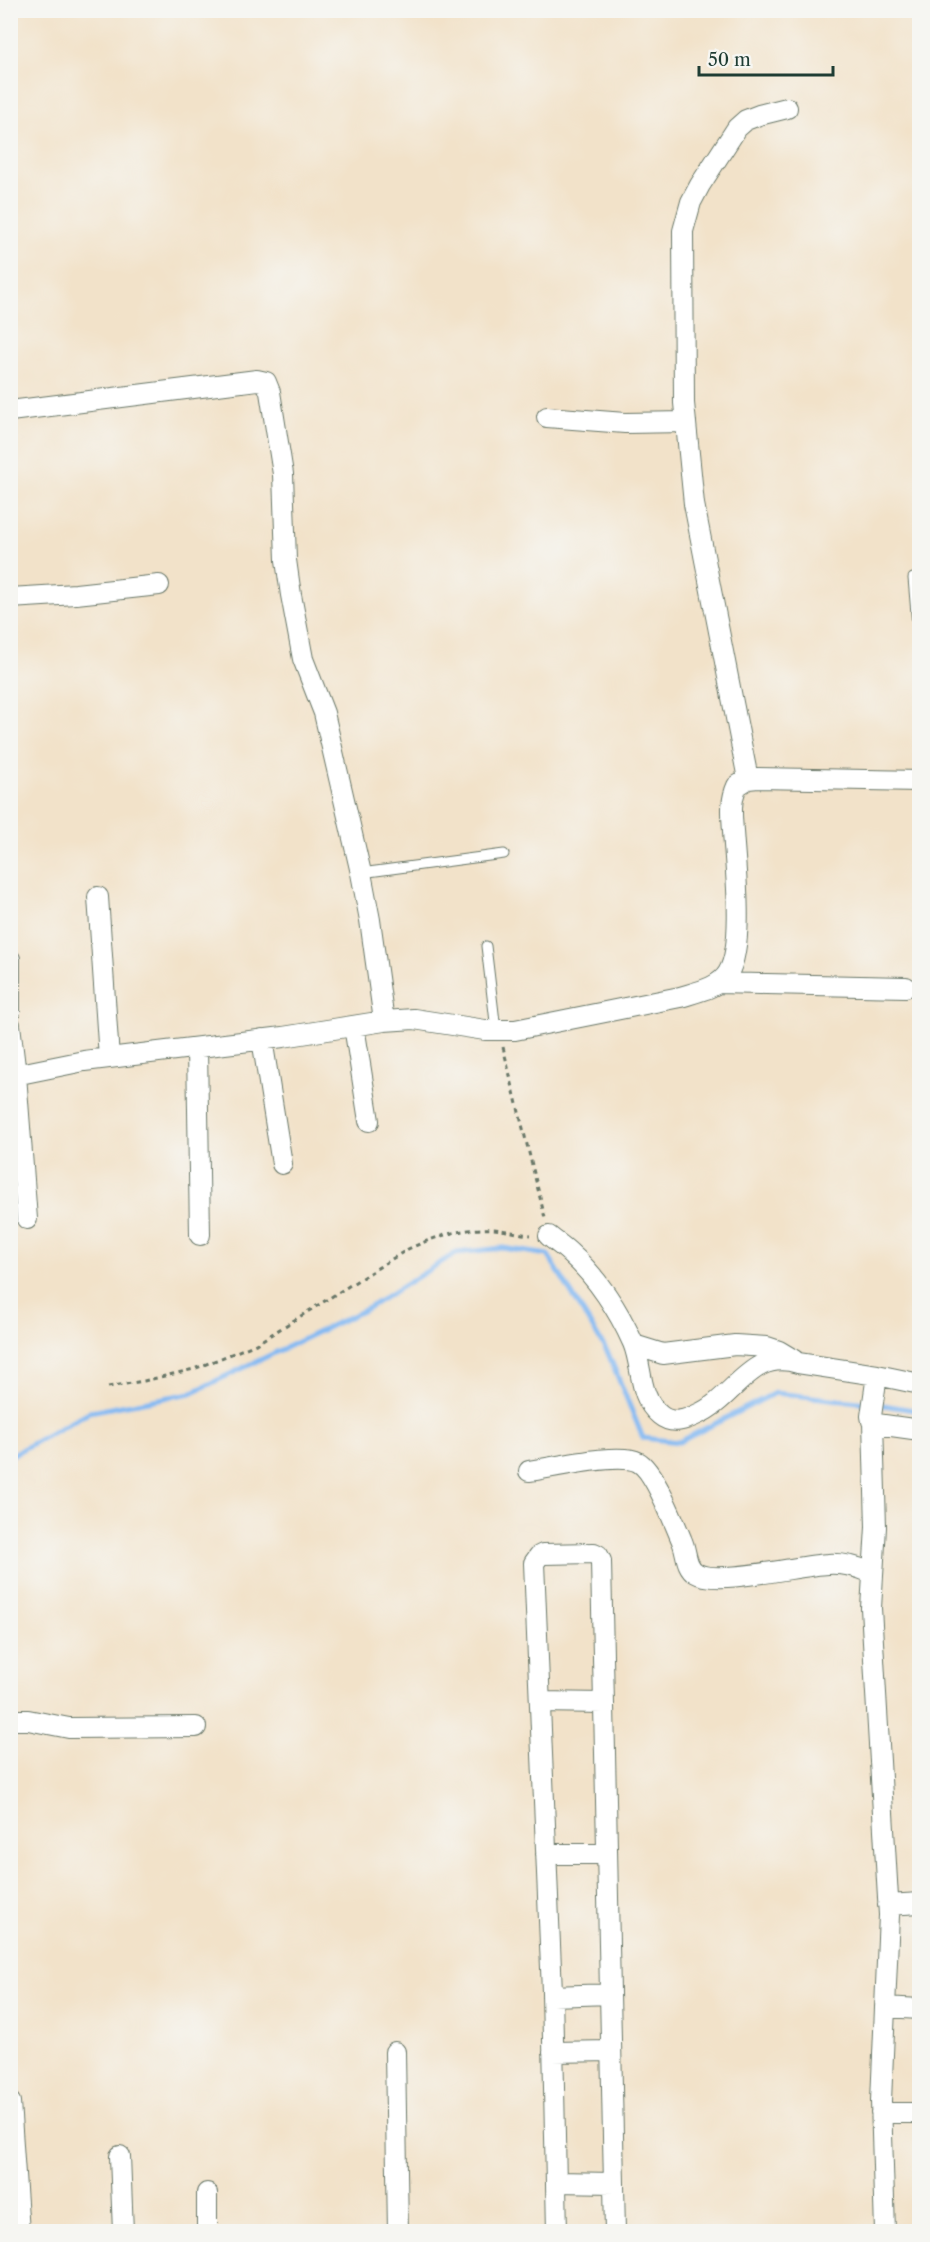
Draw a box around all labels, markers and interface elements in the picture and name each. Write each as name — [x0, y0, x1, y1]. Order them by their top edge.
scale bar — [699, 39, 832, 77]
text: 50 m — [708, 49, 751, 71]

